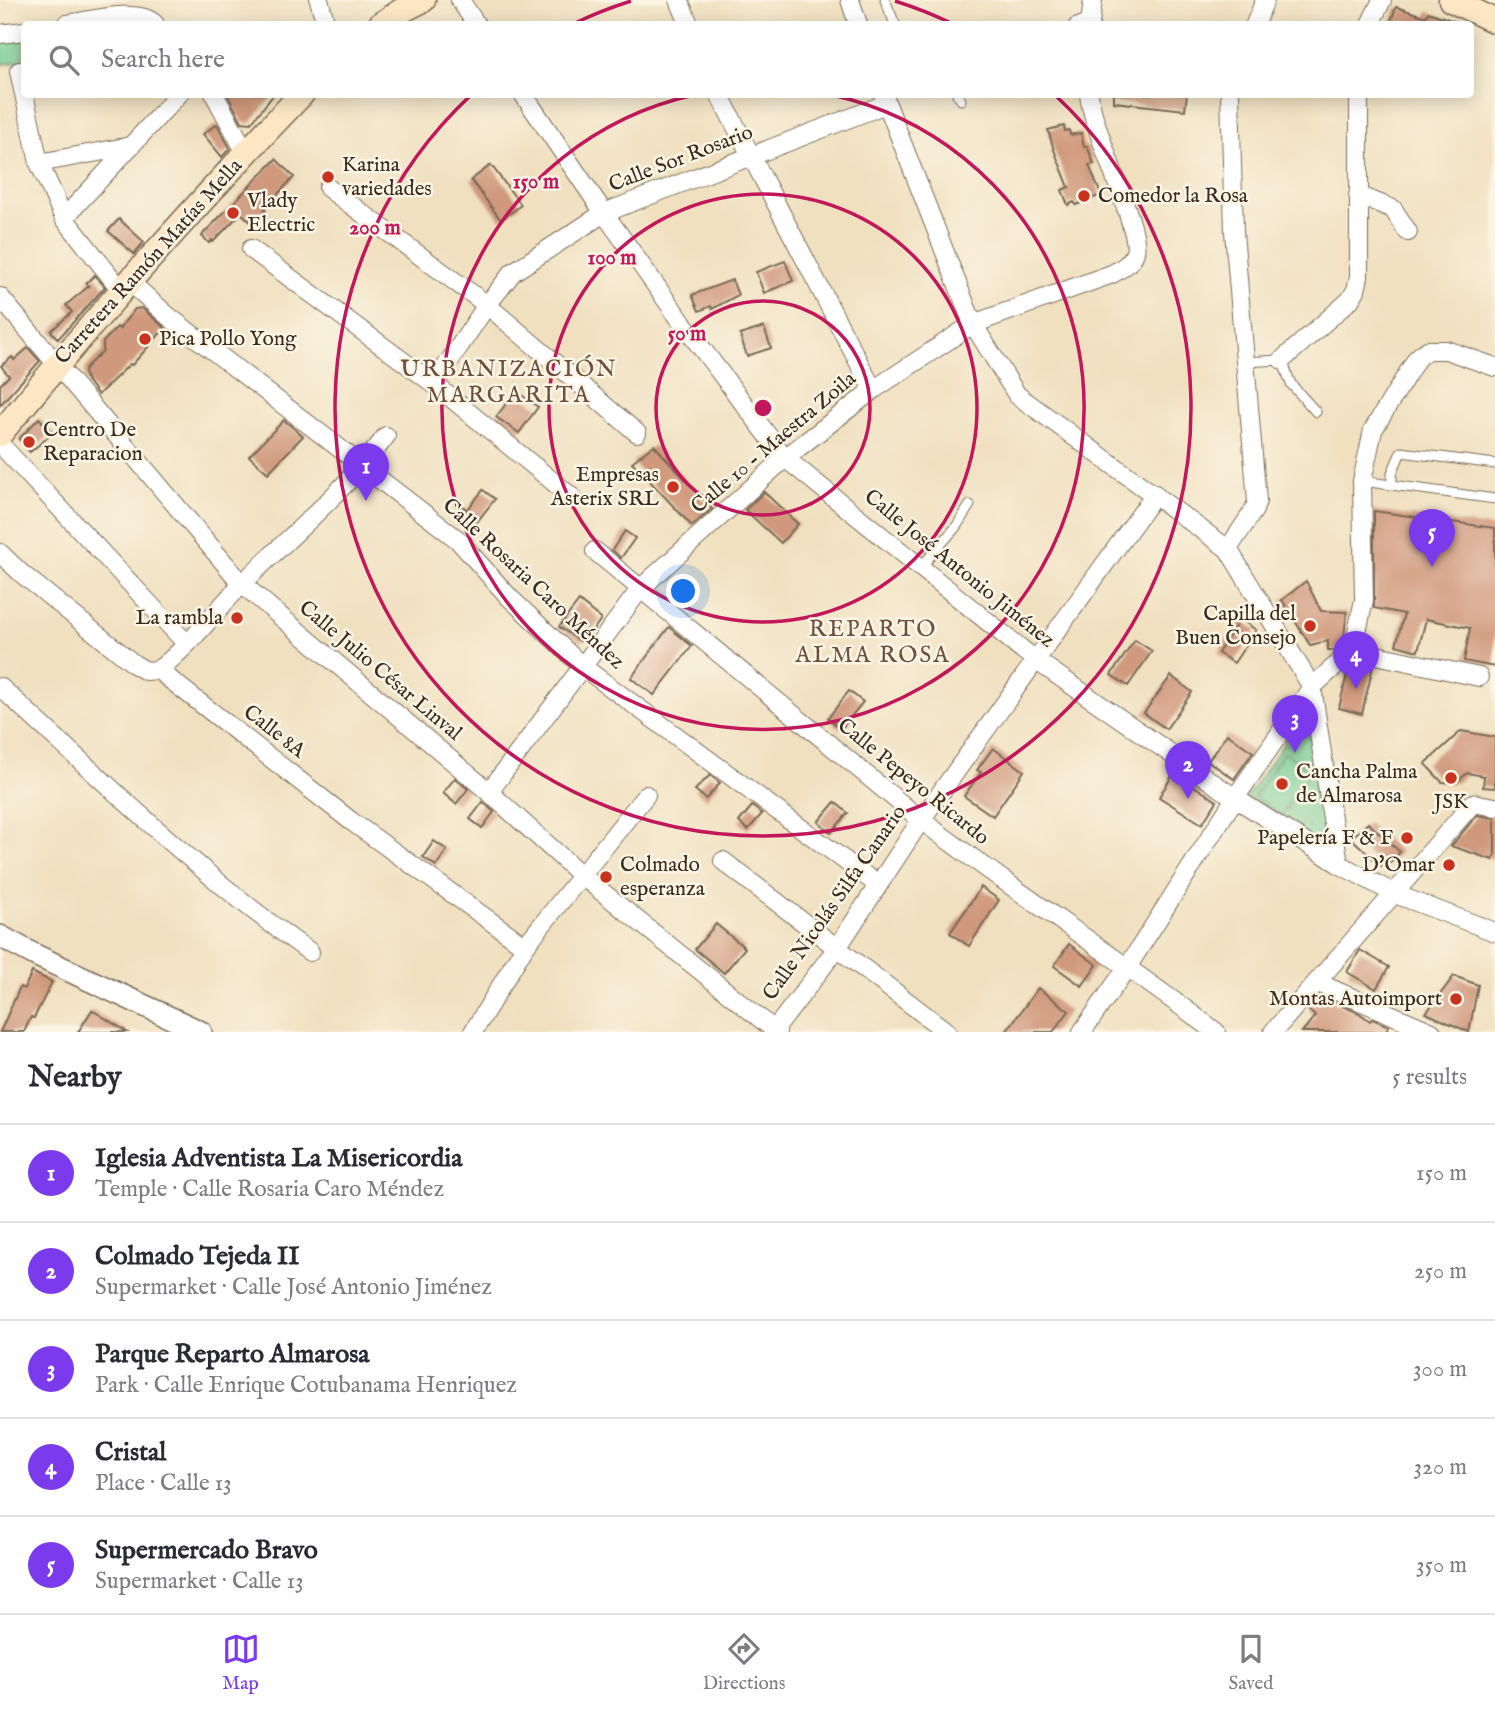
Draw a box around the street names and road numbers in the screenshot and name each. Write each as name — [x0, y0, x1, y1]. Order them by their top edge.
street label: Calle Sor Rosario — [605, 119, 757, 199]
street label: Carretera Ramón Matías Mella — [49, 153, 249, 371]
street label: Calle 10 - Maestra Zoila — [686, 365, 863, 520]
street label: Calle José Antonio Jiménez — [858, 484, 1060, 654]
street label: Calle Rosaria Caro Méndez — [436, 493, 630, 676]
street label: Calle Julio César Linval — [293, 595, 467, 747]
street label: Calle 8A — [237, 699, 311, 765]
street label: Calle Pepeyo Ricardo — [832, 712, 994, 852]
street label: Calle Nicolás Silfa Canario — [757, 800, 913, 1006]

